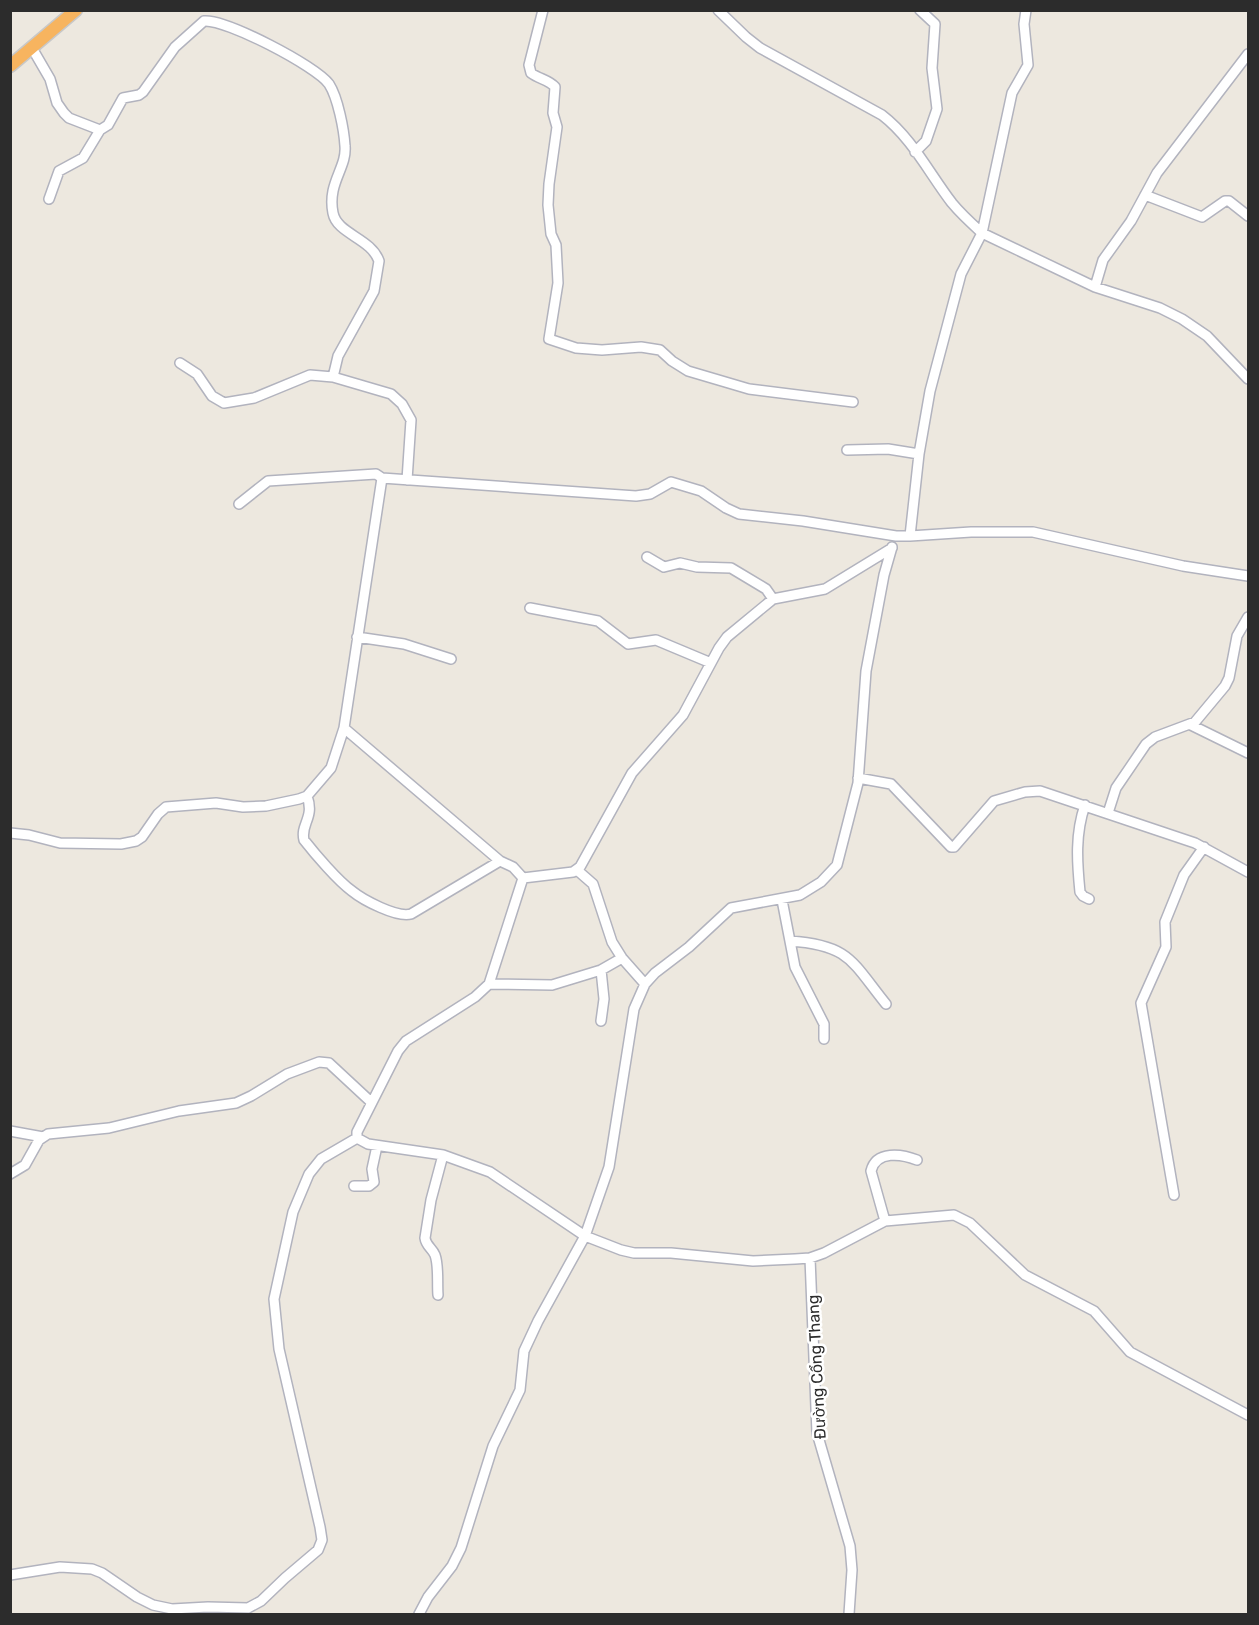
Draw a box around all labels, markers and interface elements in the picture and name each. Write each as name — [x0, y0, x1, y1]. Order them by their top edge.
street label: Đường Cổng Thang — [803, 1294, 830, 1440]

